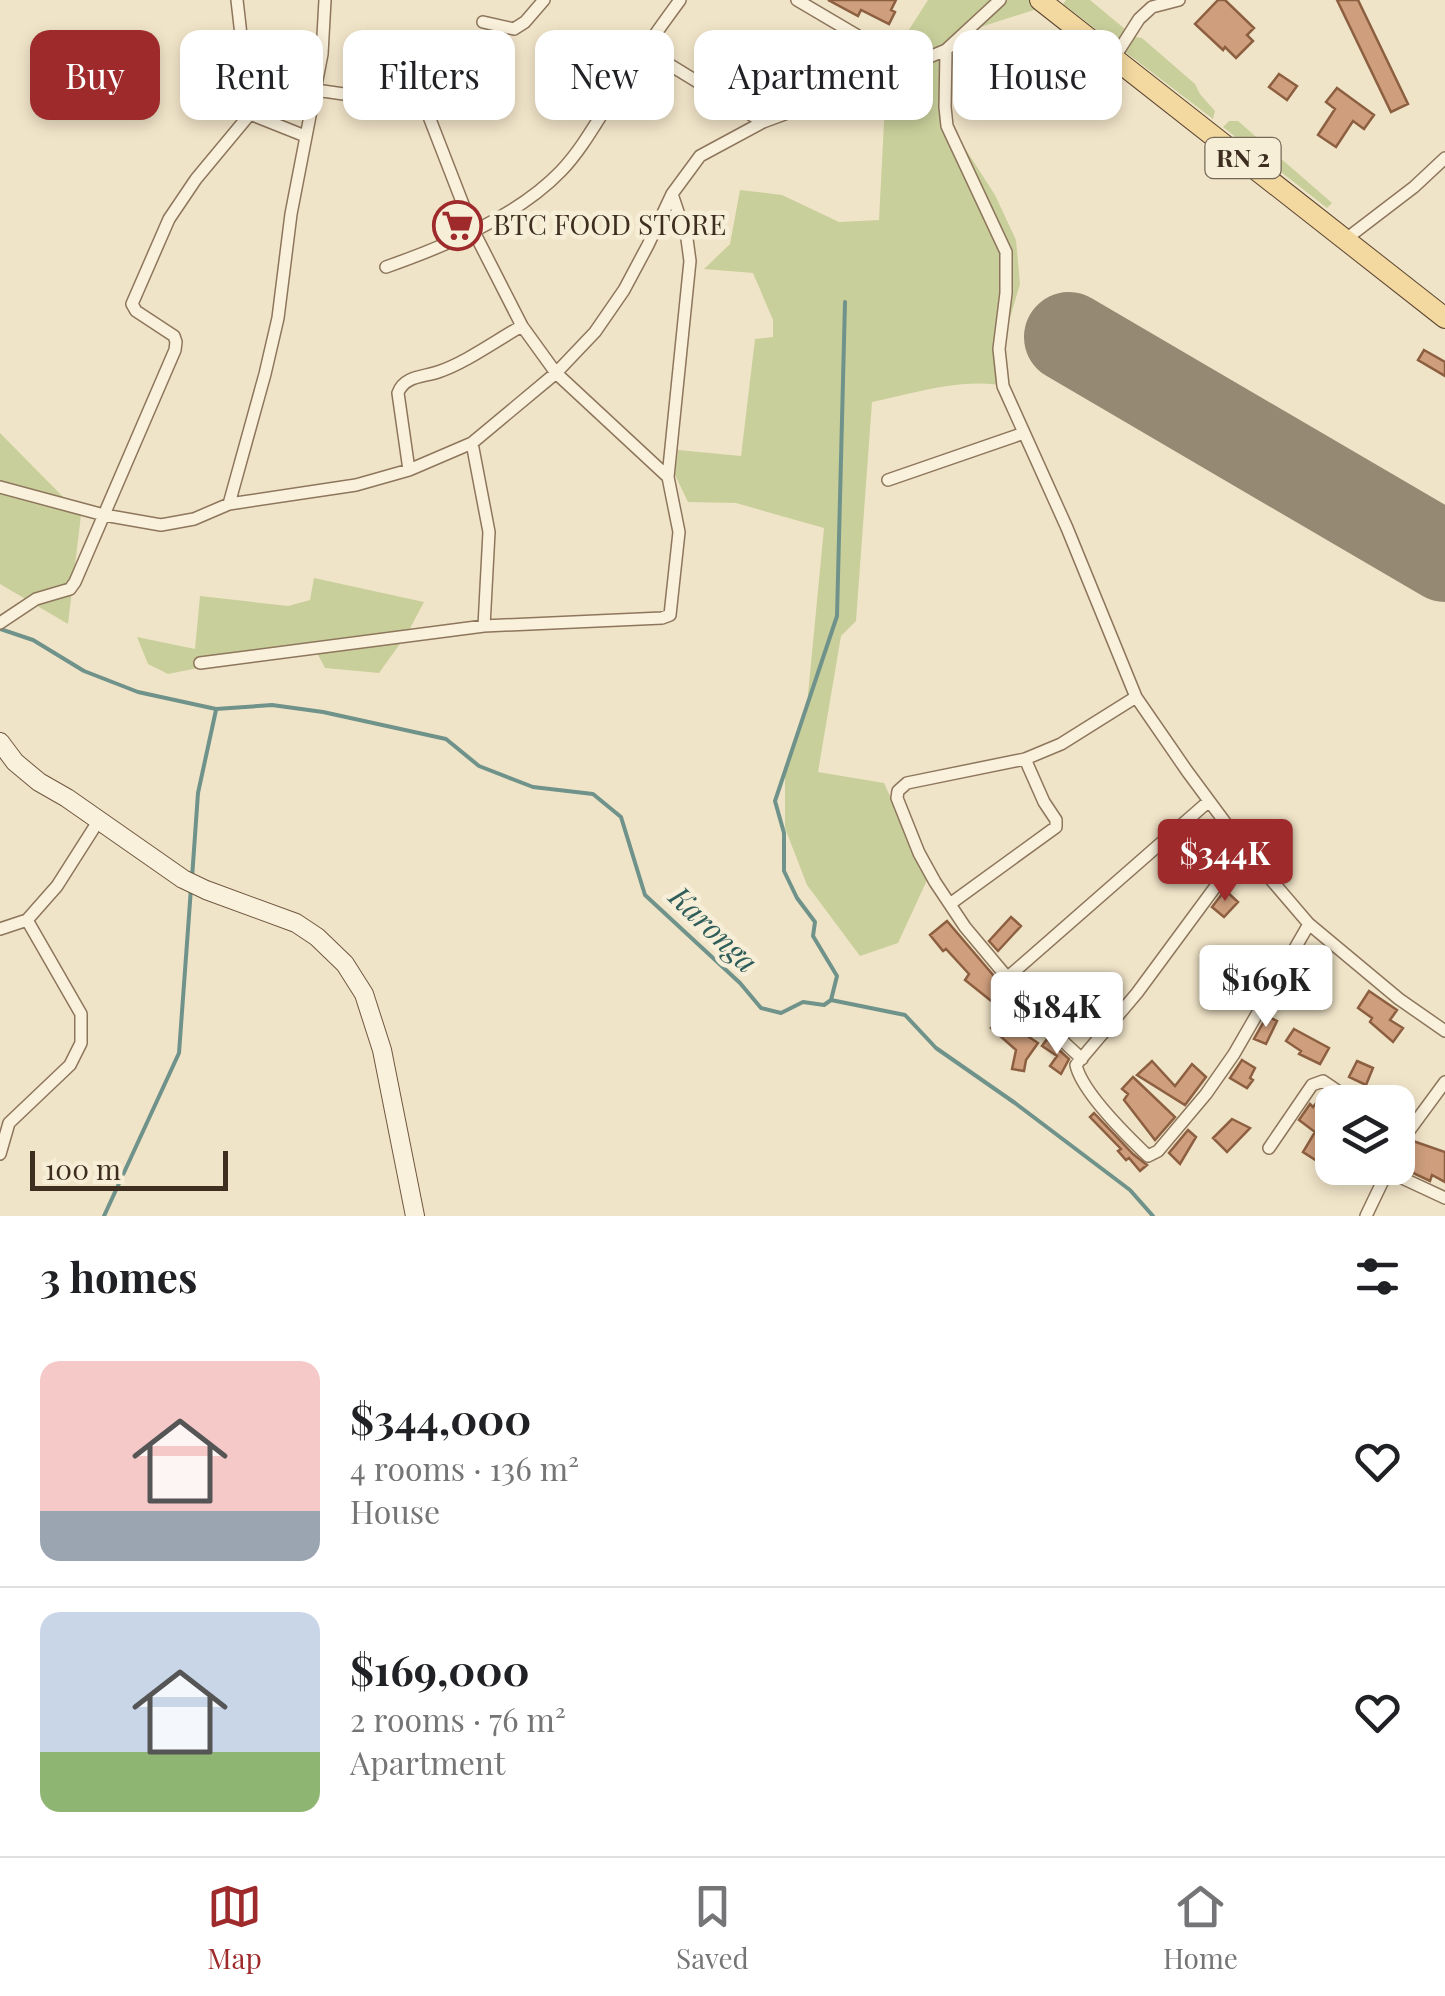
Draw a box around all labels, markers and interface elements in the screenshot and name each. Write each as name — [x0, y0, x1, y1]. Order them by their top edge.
chip: Buy — [30, 30, 160, 120]
chip: Rent — [180, 30, 323, 120]
chip: Filters — [343, 30, 515, 120]
chip: New — [535, 30, 674, 120]
chip: Apartment — [694, 30, 933, 120]
chip: House — [953, 30, 1122, 120]
road number: RN 2 — [1206, 138, 1280, 178]
supermarket icon: BTC FOOD STORE — [432, 199, 484, 251]
place label: BTC FOOD STORE — [493, 205, 726, 242]
pin: $344K — [1155, 819, 1295, 904]
text: $344K — [1180, 830, 1270, 873]
water label: Karonga — [661, 876, 767, 981]
pin: $169K — [1196, 945, 1336, 1030]
text: $169K — [1221, 956, 1311, 999]
pin: $184K — [987, 972, 1127, 1057]
text: $184K — [1013, 983, 1101, 1026]
map controls — [1315, 1085, 1415, 1185]
button: layers — [1315, 1085, 1415, 1185]
scale bar — [30, 1146, 228, 1190]
text: 100 m — [45, 1150, 121, 1187]
text: 3 homes — [40, 1248, 197, 1304]
icon: filters — [1350, 1249, 1405, 1304]
text: $344,000 — [350, 1390, 531, 1446]
icon: home — [120, 1401, 240, 1521]
icon: heart — [1350, 1434, 1405, 1489]
text: 4 rooms · 136 m² — [350, 1446, 579, 1489]
text: House — [350, 1489, 440, 1532]
text: $169,000 — [350, 1641, 530, 1697]
icon: home — [120, 1652, 240, 1772]
icon: heart — [1350, 1685, 1405, 1740]
text: 2 rooms · 76 m² — [350, 1697, 566, 1740]
text: Apartment — [350, 1740, 505, 1783]
tab: Map — [207, 1879, 262, 1976]
tab: Saved — [676, 1879, 749, 1976]
tab: Home — [1163, 1879, 1238, 1976]

